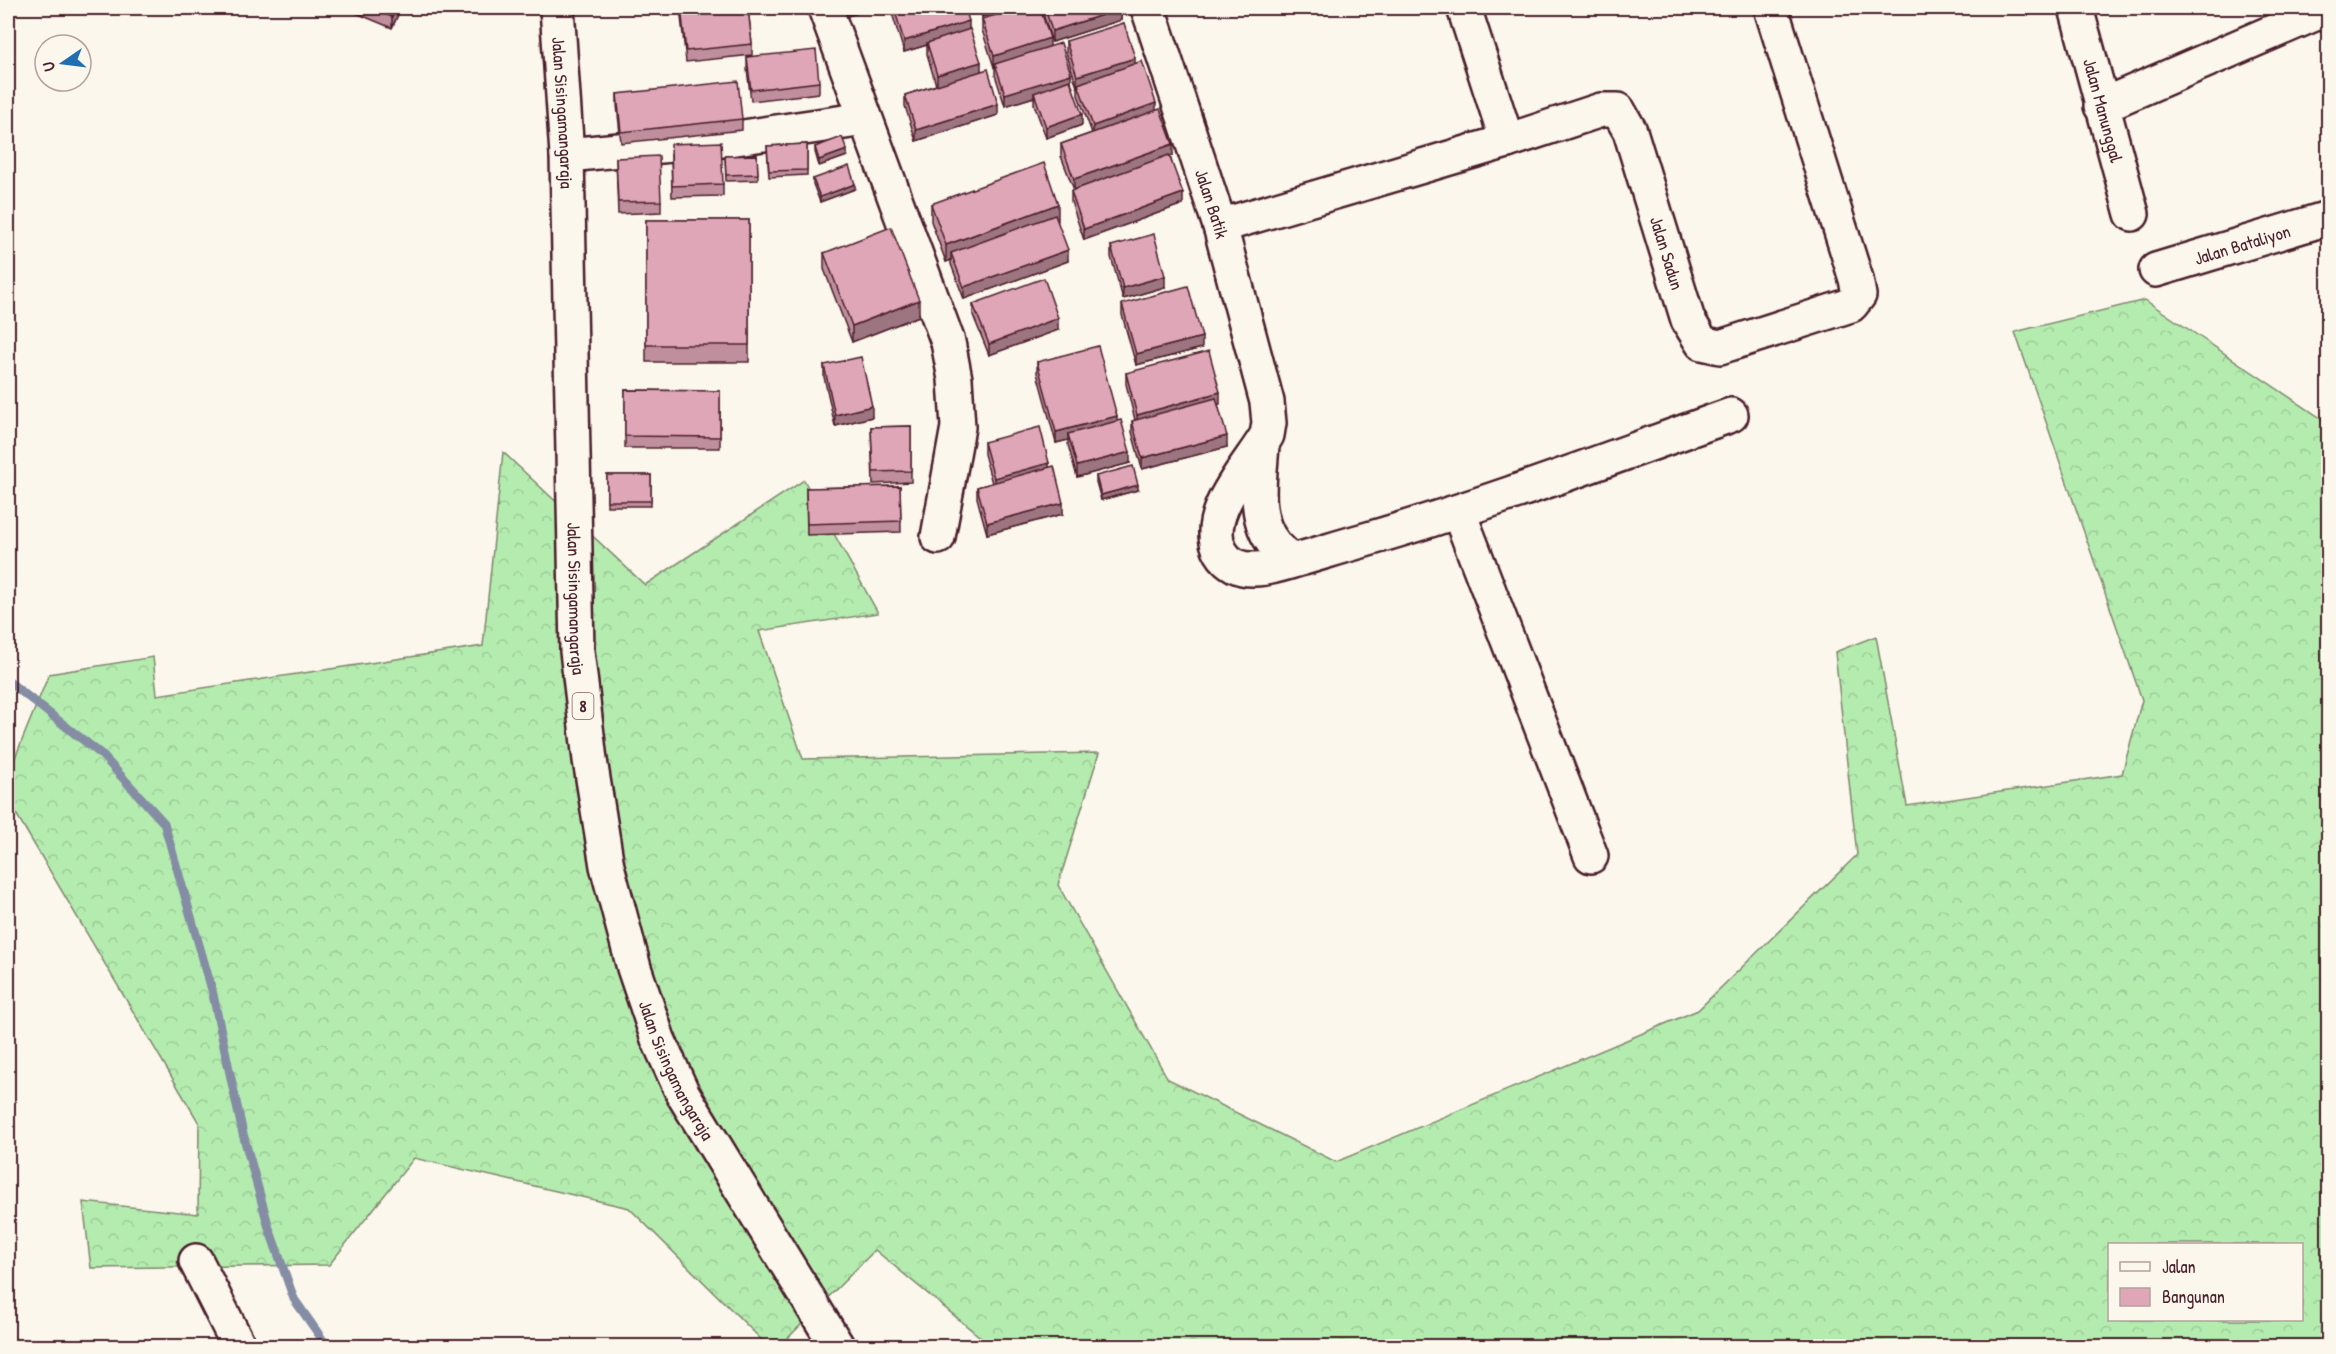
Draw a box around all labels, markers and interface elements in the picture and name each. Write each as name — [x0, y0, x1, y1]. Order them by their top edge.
north arrow — [33, 33, 93, 93]
street label: Jalan Sisingamangaraja — [546, 36, 580, 189]
street label: Jalan Manunggal — [2078, 55, 2130, 165]
text: U — [37, 60, 60, 74]
street label: Jalan Batik — [1189, 166, 1235, 242]
street label: Jalan Sadun — [1644, 213, 1690, 293]
street label: Jalan Bataliyon — [2191, 218, 2293, 270]
street label: Jalan Sisingamangaraja — [562, 522, 592, 676]
road number: 8 — [572, 693, 594, 719]
street label: Jalan Sisingamangaraja — [633, 997, 721, 1145]
legend — [2108, 1243, 2303, 1321]
text: Jalan — [2162, 1254, 2196, 1279]
text: Bangunan — [2162, 1284, 2225, 1309]

